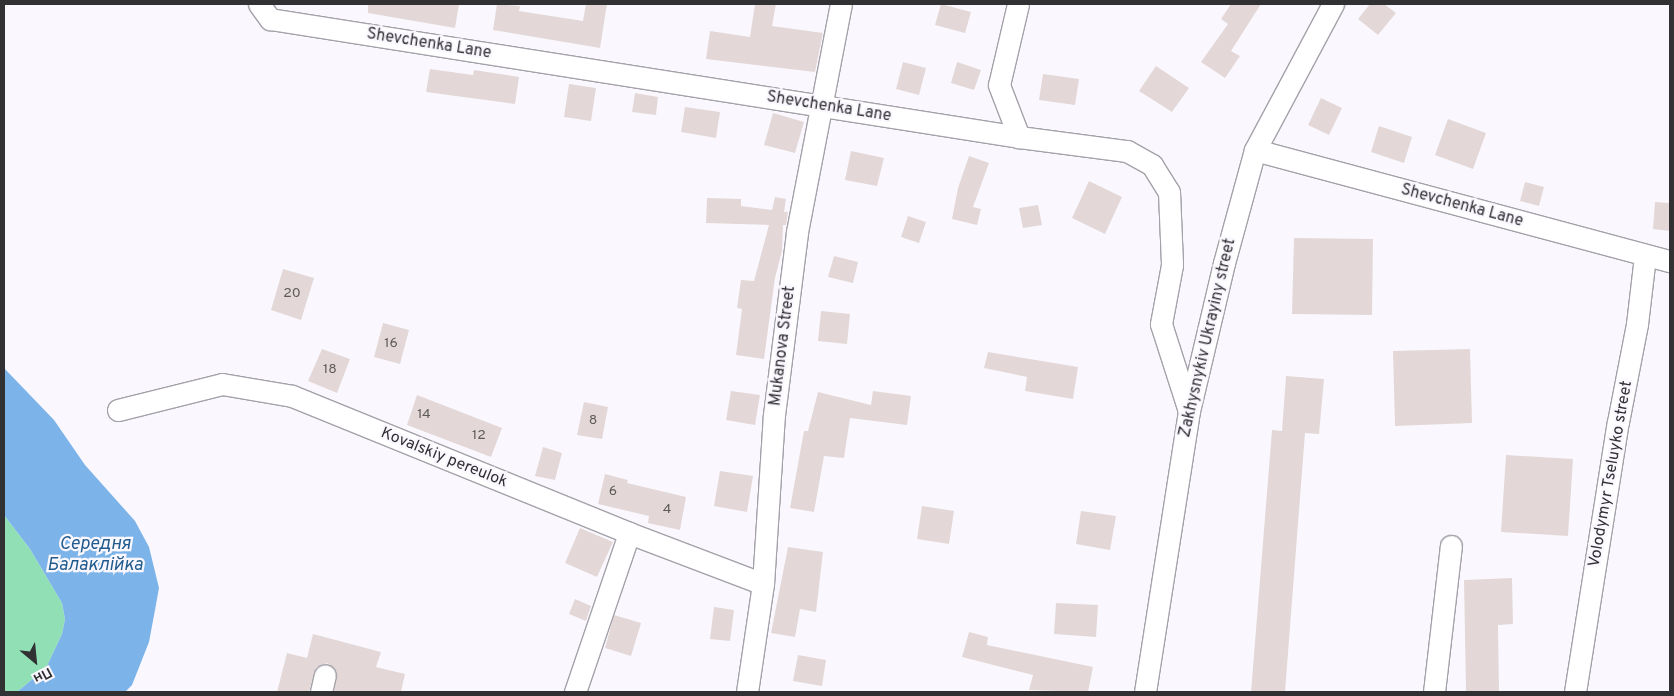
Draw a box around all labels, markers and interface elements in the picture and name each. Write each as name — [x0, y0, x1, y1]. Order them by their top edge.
street label: Shevchenka Lane — [365, 25, 493, 63]
street label: Shevchenka Lane — [765, 88, 893, 126]
street label: Shevchenka Lane — [1399, 180, 1525, 232]
street label: Zakhysnykiv Ukrayiny street — [1176, 237, 1240, 439]
street label: Mukanova Street — [766, 285, 800, 407]
house number: 20 — [283, 286, 301, 302]
house number: 16 — [384, 336, 398, 352]
house number: 18 — [323, 362, 337, 378]
street label: Volodymyr Tseluyko street — [1585, 379, 1637, 569]
house number: 14 — [417, 407, 431, 423]
house number: 8 — [589, 413, 597, 429]
street label: Kovalskiy pereulok — [378, 424, 510, 492]
house number: 12 — [472, 428, 486, 444]
house number: 6 — [609, 484, 617, 500]
house number: 4 — [663, 502, 671, 518]
water label: Середня Балаклійка — [47, 535, 143, 578]
north arrow — [10, 636, 60, 686]
text: Пн — [30, 663, 55, 687]

